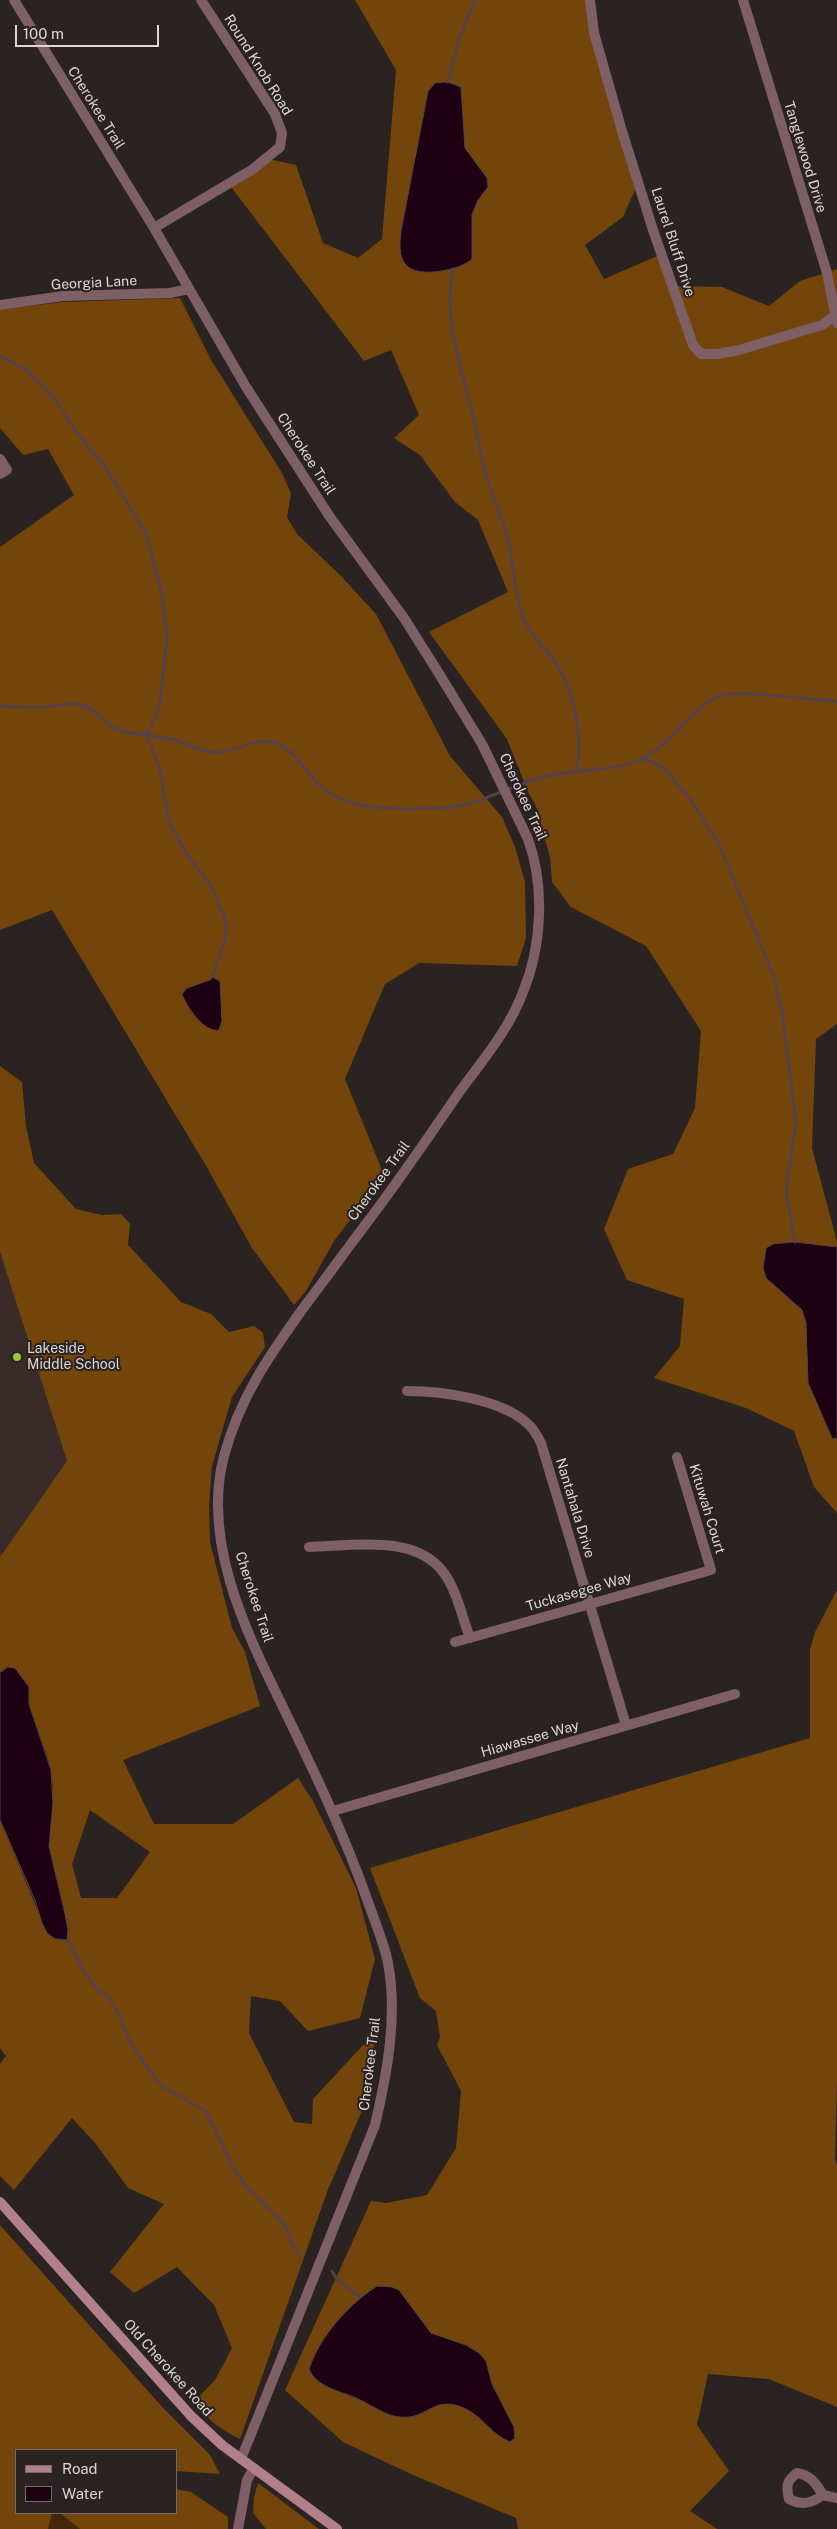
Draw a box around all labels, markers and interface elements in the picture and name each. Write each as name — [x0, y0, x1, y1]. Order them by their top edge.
street label: Round Knob Road — [220, 12, 296, 118]
scale bar — [18, 15, 161, 47]
text: 100 m — [23, 25, 64, 42]
street label: Cherokee Trail — [64, 64, 128, 152]
street label: Tanglewood Drive — [780, 99, 830, 215]
street label: Laurel Bluff Drive — [647, 185, 699, 299]
street label: Georgia Lane — [50, 272, 138, 294]
street label: Cherokee Trail — [273, 410, 339, 498]
street label: Cherokee Trail — [495, 751, 551, 843]
street label: Cherokee Trail — [344, 1138, 414, 1224]
place label: Lakeside Middle School — [27, 1341, 120, 1374]
marker: Lakeside Middle School — [11, 1351, 23, 1363]
street label: Nantahala Drive — [552, 1456, 598, 1560]
street label: Kituwah Court — [685, 1462, 729, 1556]
street label: Cherokee Trail — [231, 1550, 277, 1644]
street label: Tuckasegee Way — [524, 1569, 634, 1615]
street label: Hiawassee Way — [479, 1717, 581, 1761]
street label: Cherokee Trail — [356, 2016, 384, 2112]
street label: Old Cherokee Road — [120, 2316, 216, 2420]
legend — [15, 2449, 178, 2514]
text: Road — [62, 2460, 98, 2477]
text: Water — [62, 2485, 104, 2502]

